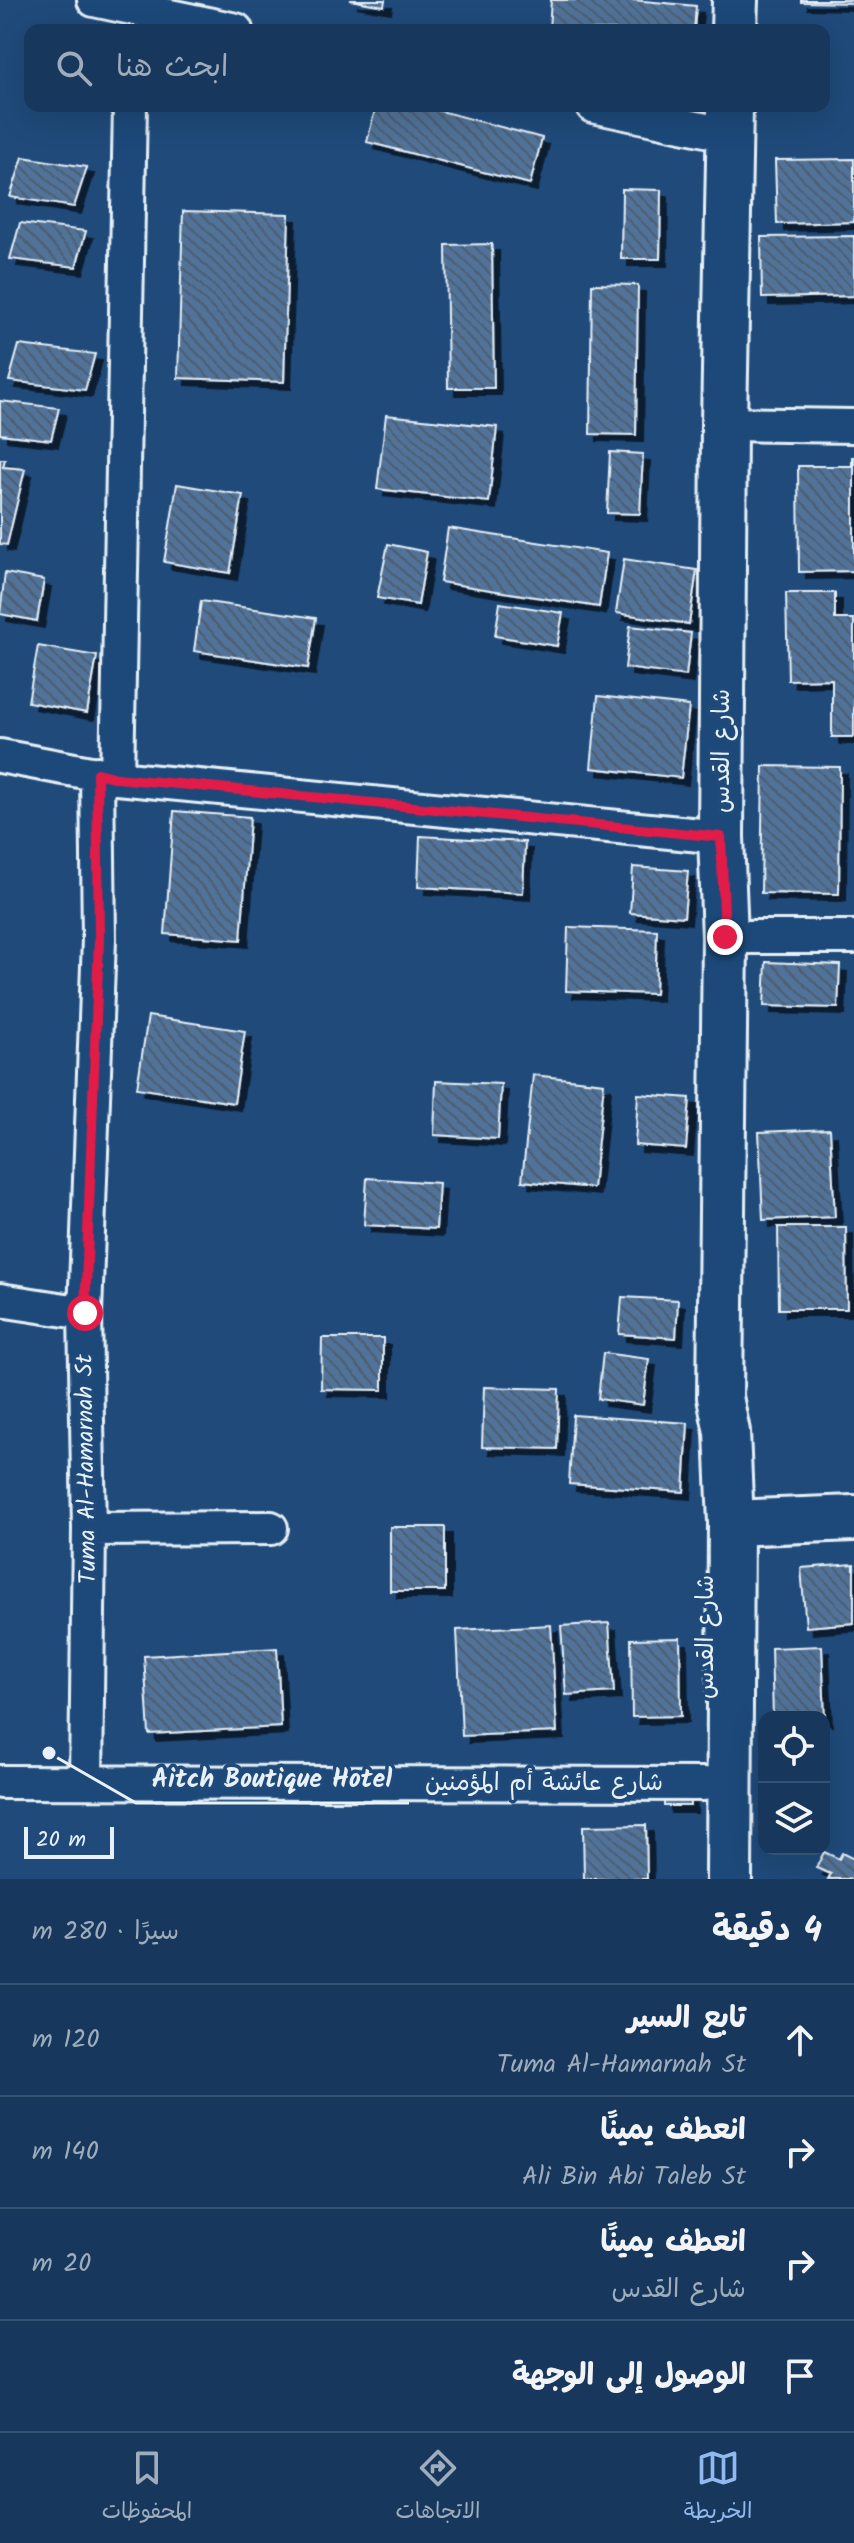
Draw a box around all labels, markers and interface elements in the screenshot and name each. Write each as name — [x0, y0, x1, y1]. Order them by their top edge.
search box — [24, 24, 830, 112]
text: ابحث هنا — [116, 44, 228, 92]
icon: search — [52, 46, 96, 90]
street label: شارع القدس — [703, 689, 742, 813]
route end — [707, 919, 743, 955]
route start — [67, 1295, 103, 1331]
street label: Tuma Al-Hamarnah St — [65, 1353, 109, 1584]
street label: شارع القدس — [687, 1575, 726, 1699]
map controls — [758, 1711, 830, 1855]
button: locate — [758, 1711, 830, 1783]
callout: Aitch Boutique Hotel — [136, 1753, 409, 1803]
text: Aitch Boutique Hotel — [152, 1759, 392, 1801]
street label: شارع عائشة أم المؤمنين — [425, 1764, 663, 1803]
button: layers — [758, 1783, 830, 1855]
scale bar — [24, 1823, 114, 1859]
text: 20 m — [36, 1823, 86, 1858]
text: 4 دقيقة — [712, 1904, 822, 1958]
text: سيرًا · 280 m — [32, 1911, 179, 1953]
text: تابع السير — [628, 1995, 746, 2043]
icon: ahead — [778, 2018, 822, 2062]
text: 120 m — [32, 2019, 99, 2061]
text: Tuma Al-Hamarnah St — [497, 2044, 746, 2086]
text: انعطف يمينًا — [600, 2107, 746, 2155]
icon: right — [778, 2130, 822, 2174]
text: 140 m — [32, 2131, 99, 2173]
text: Ali Bin Abi Taleb St — [522, 2156, 746, 2198]
text: انعطف يمينًا — [600, 2219, 746, 2267]
icon: right — [778, 2242, 822, 2286]
text: 20 m — [32, 2243, 91, 2285]
text: شارع القدس — [612, 2269, 746, 2311]
text: الوصول إلى الوجهة — [512, 2352, 746, 2400]
icon: arrive — [778, 2354, 822, 2398]
tab: المحفوظات — [102, 2446, 192, 2530]
tab: الاتجاهات — [396, 2446, 480, 2530]
tab: الخريطة — [684, 2446, 752, 2530]

